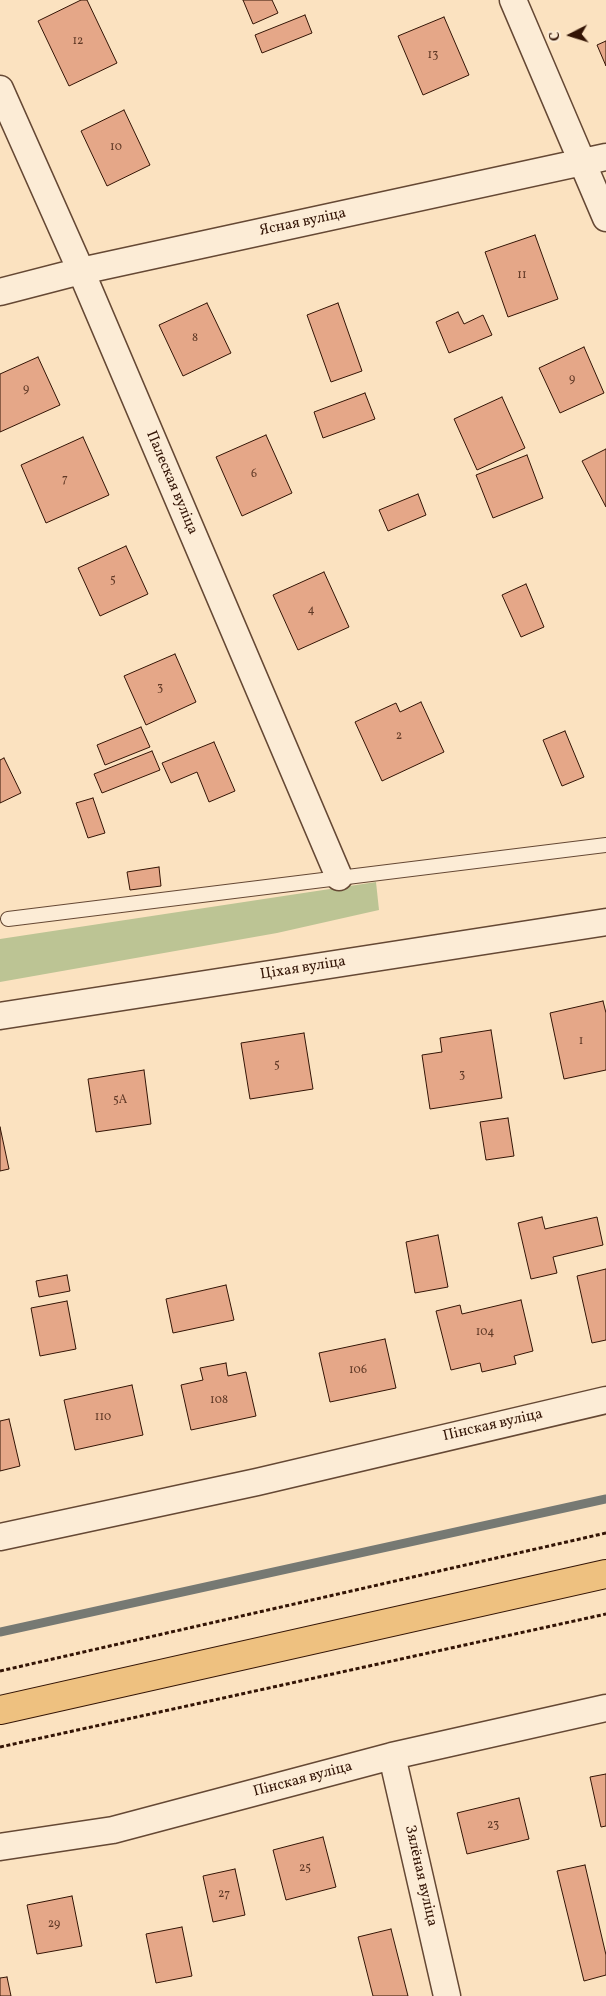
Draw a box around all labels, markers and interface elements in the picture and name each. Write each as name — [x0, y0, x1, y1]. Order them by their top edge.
north arrow — [546, 10, 596, 60]
text: С — [546, 31, 565, 42]
house number: 12 — [72, 35, 84, 49]
house number: 13 — [428, 49, 438, 63]
house number: 10 — [110, 141, 122, 155]
street label: Ясная вуліца — [258, 205, 348, 241]
house number: 11 — [517, 269, 527, 283]
house number: 8 — [192, 332, 198, 346]
house number: 9 — [569, 373, 575, 387]
house number: 9 — [23, 383, 29, 397]
street label: Палеская вуліца — [141, 428, 201, 538]
house number: 6 — [251, 468, 257, 482]
house number: 7 — [62, 473, 68, 487]
house number: 5 — [110, 574, 116, 588]
house number: 4 — [307, 604, 315, 618]
house number: 3 — [157, 682, 163, 696]
house number: 2 — [396, 730, 402, 744]
street label: Ціхая вуліца — [259, 953, 347, 985]
house number: 1 — [579, 1035, 583, 1049]
house number: 5 — [274, 1059, 280, 1073]
house number: 3 — [459, 1069, 465, 1083]
house number: 5А — [113, 1094, 127, 1108]
house number: 104 — [476, 1326, 494, 1340]
house number: 106 — [349, 1364, 367, 1378]
house number: 108 — [210, 1394, 228, 1408]
street label: Пінская вуліца — [441, 1406, 545, 1446]
house number: 110 — [95, 1411, 111, 1425]
street label: Пінская вуліца — [251, 1758, 355, 1802]
house number: 23 — [487, 1819, 499, 1833]
street label: Зялёная вуліца — [400, 1824, 440, 1928]
house number: 25 — [299, 1862, 311, 1876]
house number: 27 — [218, 1888, 230, 1902]
house number: 29 — [48, 1918, 60, 1932]

